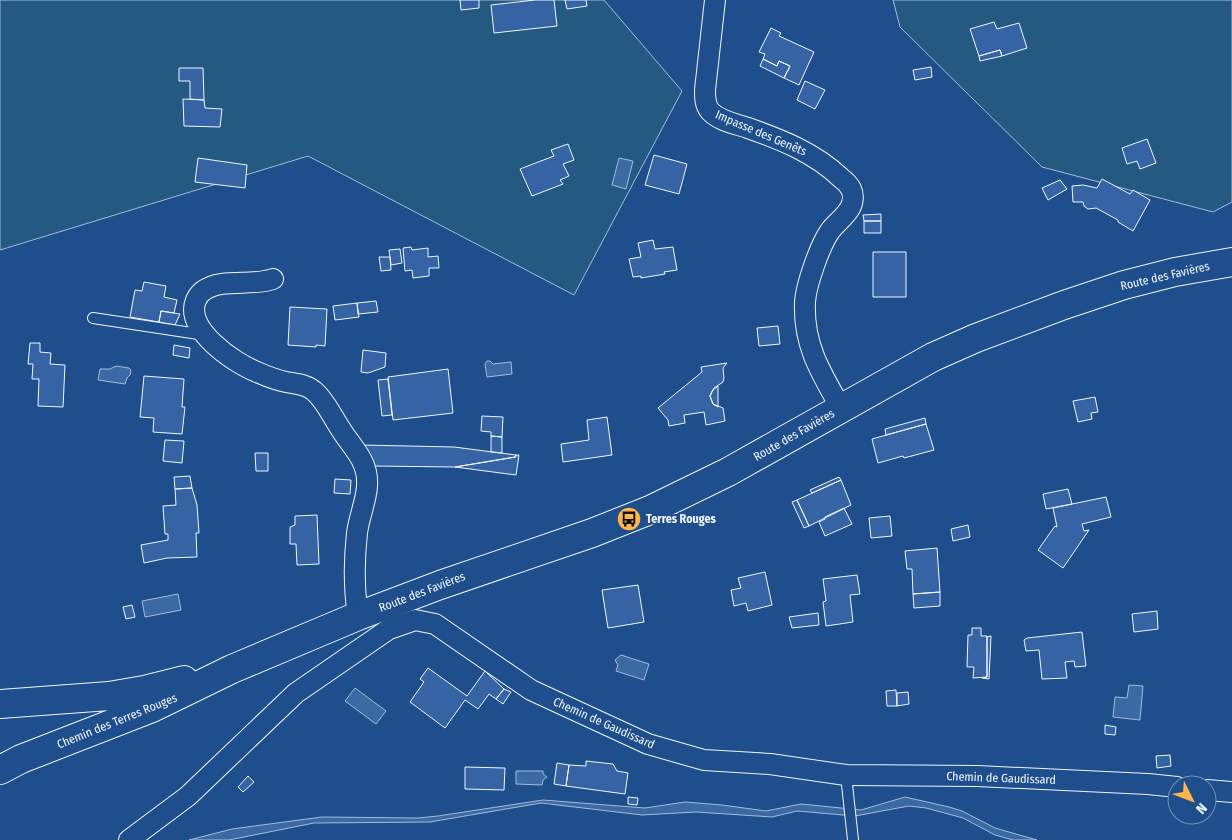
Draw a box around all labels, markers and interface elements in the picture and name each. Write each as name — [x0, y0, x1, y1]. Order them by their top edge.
street label: Impasse des Genêts — [713, 107, 809, 159]
street label: Route des Favières — [1119, 259, 1211, 293]
street label: Route des Favières — [751, 406, 837, 464]
bus stop icon: Terres Rouges — [616, 506, 642, 532]
place label: Terres Rouges — [646, 512, 717, 526]
street label: Route des Favières — [377, 569, 467, 615]
street label: Chemin des Terres Rouges — [55, 691, 179, 751]
street label: Chemin de Gaudissard — [551, 694, 657, 752]
street label: Chemin de Gaudissard — [946, 769, 1056, 787]
north arrow — [1167, 775, 1217, 825]
text: N — [1192, 800, 1210, 817]

